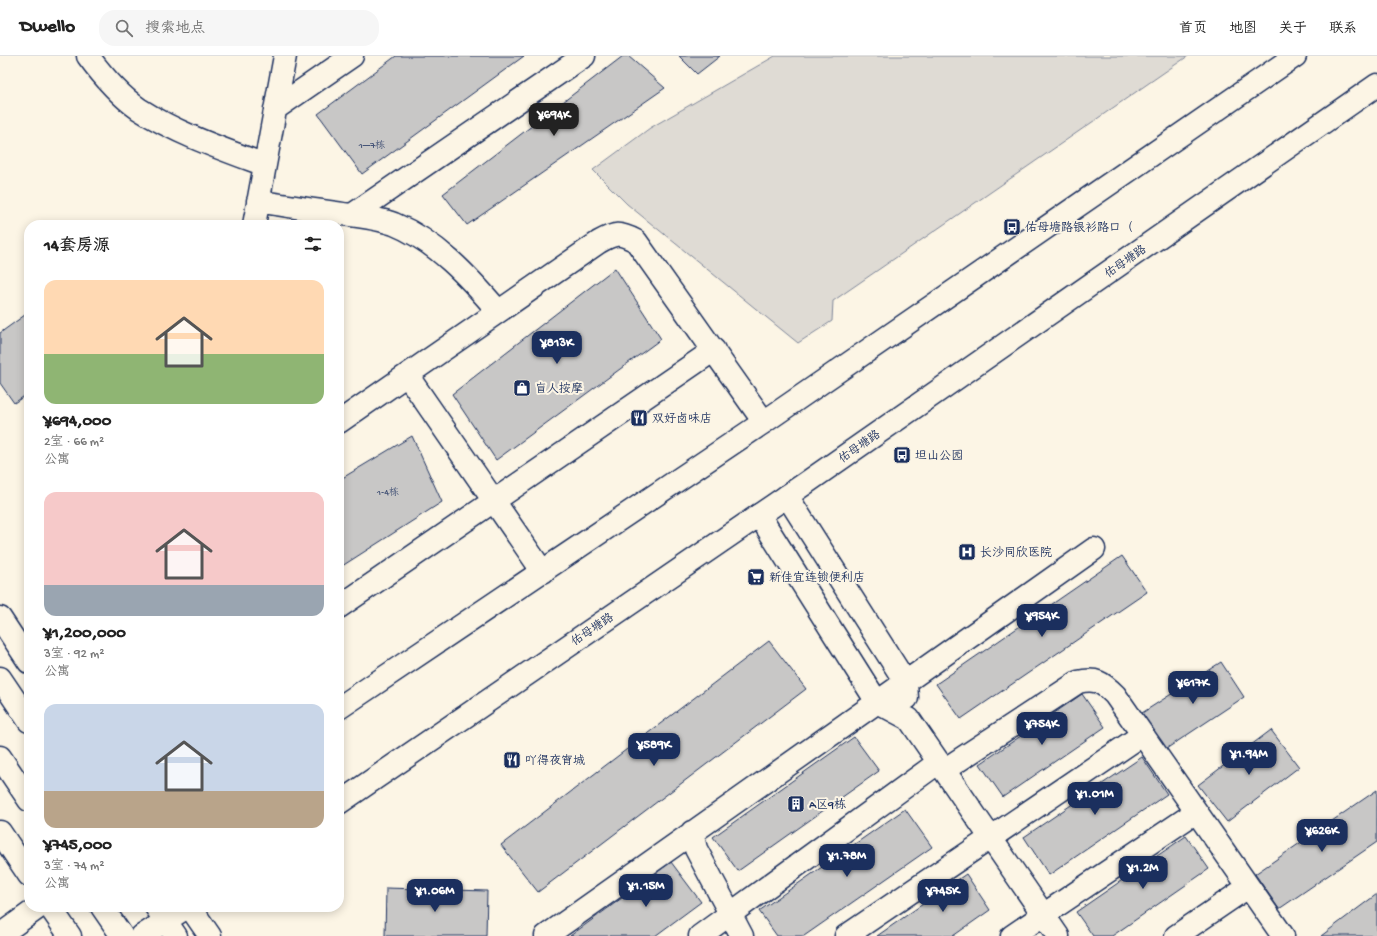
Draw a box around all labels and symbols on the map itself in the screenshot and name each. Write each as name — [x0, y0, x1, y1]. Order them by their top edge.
pin: ¥694K — [526, 103, 582, 137]
house number: 1—7栋 — [358, 139, 385, 152]
bus stop icon: 佑母塘路银衫路口（ — [1002, 217, 1022, 237]
place label: 佑母塘路银衫路口（ — [1025, 220, 1133, 236]
street label: 佑母塘路 — [1101, 241, 1150, 282]
pin: ¥813K — [529, 331, 585, 365]
shop icon: 盲人按摩 — [512, 378, 532, 398]
place label: 盲人按摩 — [535, 381, 583, 397]
restaurant icon: 双好卤味店 — [629, 408, 649, 428]
place label: 双好卤味店 — [652, 412, 712, 427]
street label: 佑母塘路 — [835, 426, 884, 467]
bus stop icon: 坦山公园 — [892, 445, 912, 465]
place label: 坦山公园 — [915, 449, 963, 464]
house number: 1-4栋 — [376, 486, 399, 499]
hospital icon: 长沙同欣医院 — [957, 542, 977, 562]
place label: 长沙同欣医院 — [980, 545, 1052, 561]
supermarket icon: 新佳宜连锁便利店 — [746, 567, 766, 587]
place label: 新佳宜连锁便利店 — [769, 570, 865, 586]
pin: ¥954K — [1014, 604, 1070, 638]
street label: 佑母塘路 — [568, 610, 617, 650]
pin: ¥617K — [1165, 671, 1221, 705]
pin: ¥754K — [1014, 712, 1070, 746]
pin: ¥589K — [626, 733, 682, 767]
pin: ¥1.94M — [1216, 742, 1282, 776]
restaurant icon: 吖得夜宵城 — [502, 750, 522, 770]
place label: 吖得夜宵城 — [525, 754, 585, 769]
pin: ¥1.01M — [1062, 782, 1128, 816]
building icon: A区9栋 — [786, 794, 806, 814]
place label: A区9栋 — [809, 797, 846, 813]
pin: ¥626K — [1294, 819, 1350, 853]
pin: ¥1.78M — [814, 844, 880, 878]
pin: ¥1.2M — [1115, 856, 1171, 890]
pin: ¥1.15M — [613, 874, 679, 908]
pin: ¥1.06M — [402, 879, 468, 913]
pin: ¥745K — [915, 879, 971, 913]

